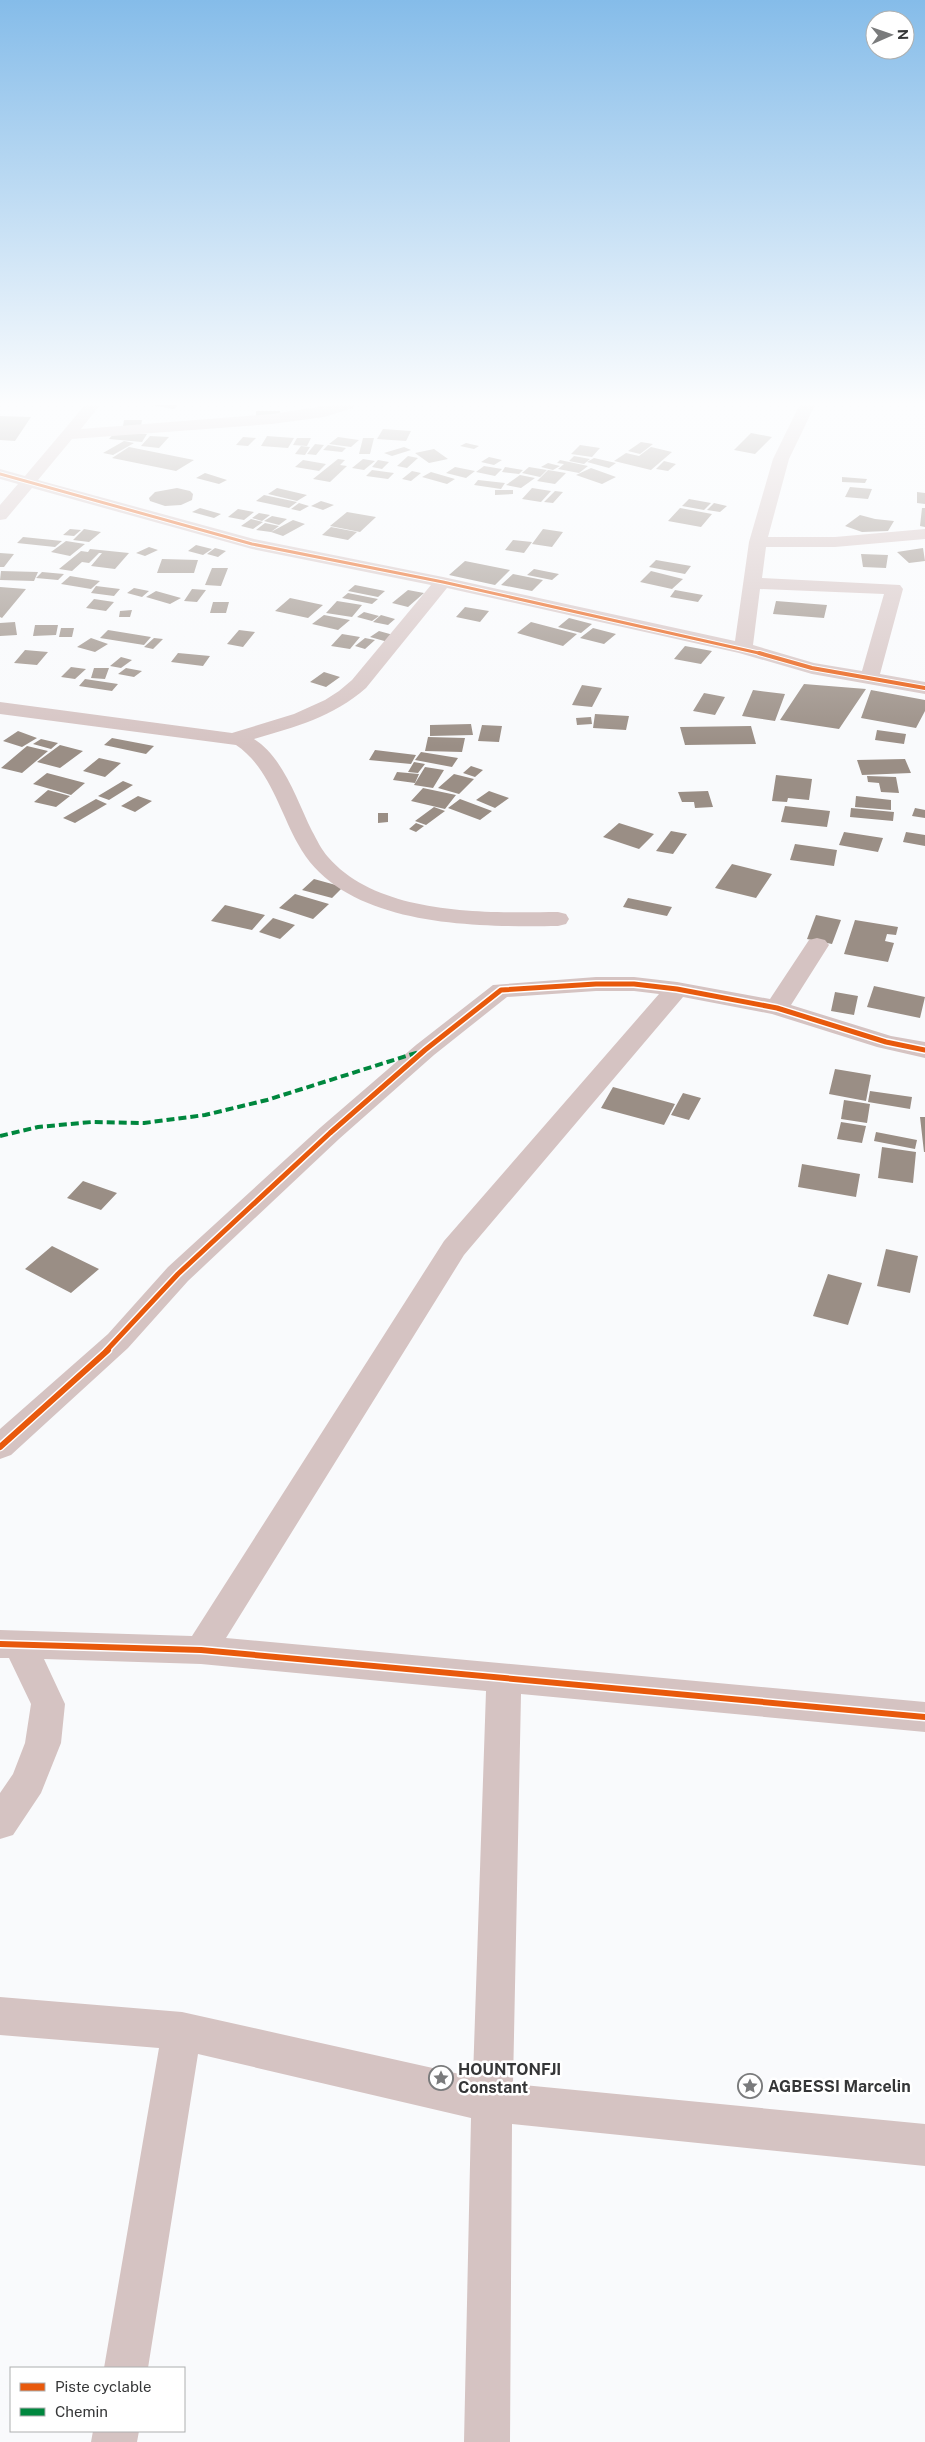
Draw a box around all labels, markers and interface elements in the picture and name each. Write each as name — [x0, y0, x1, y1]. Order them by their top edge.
north arrow — [865, 10, 915, 60]
text: N — [895, 29, 911, 40]
place label: HOUNTONFJI Constant — [458, 2060, 561, 2097]
place icon: HOUNTONFJI Constant — [428, 2065, 454, 2091]
place icon: AGBESSI Marcelin — [737, 2073, 763, 2099]
place label: AGBESSI Marcelin — [768, 2077, 911, 2096]
legend — [10, 2367, 185, 2432]
text: Piste cyclable — [55, 2378, 152, 2395]
text: Chemin — [55, 2403, 108, 2420]

